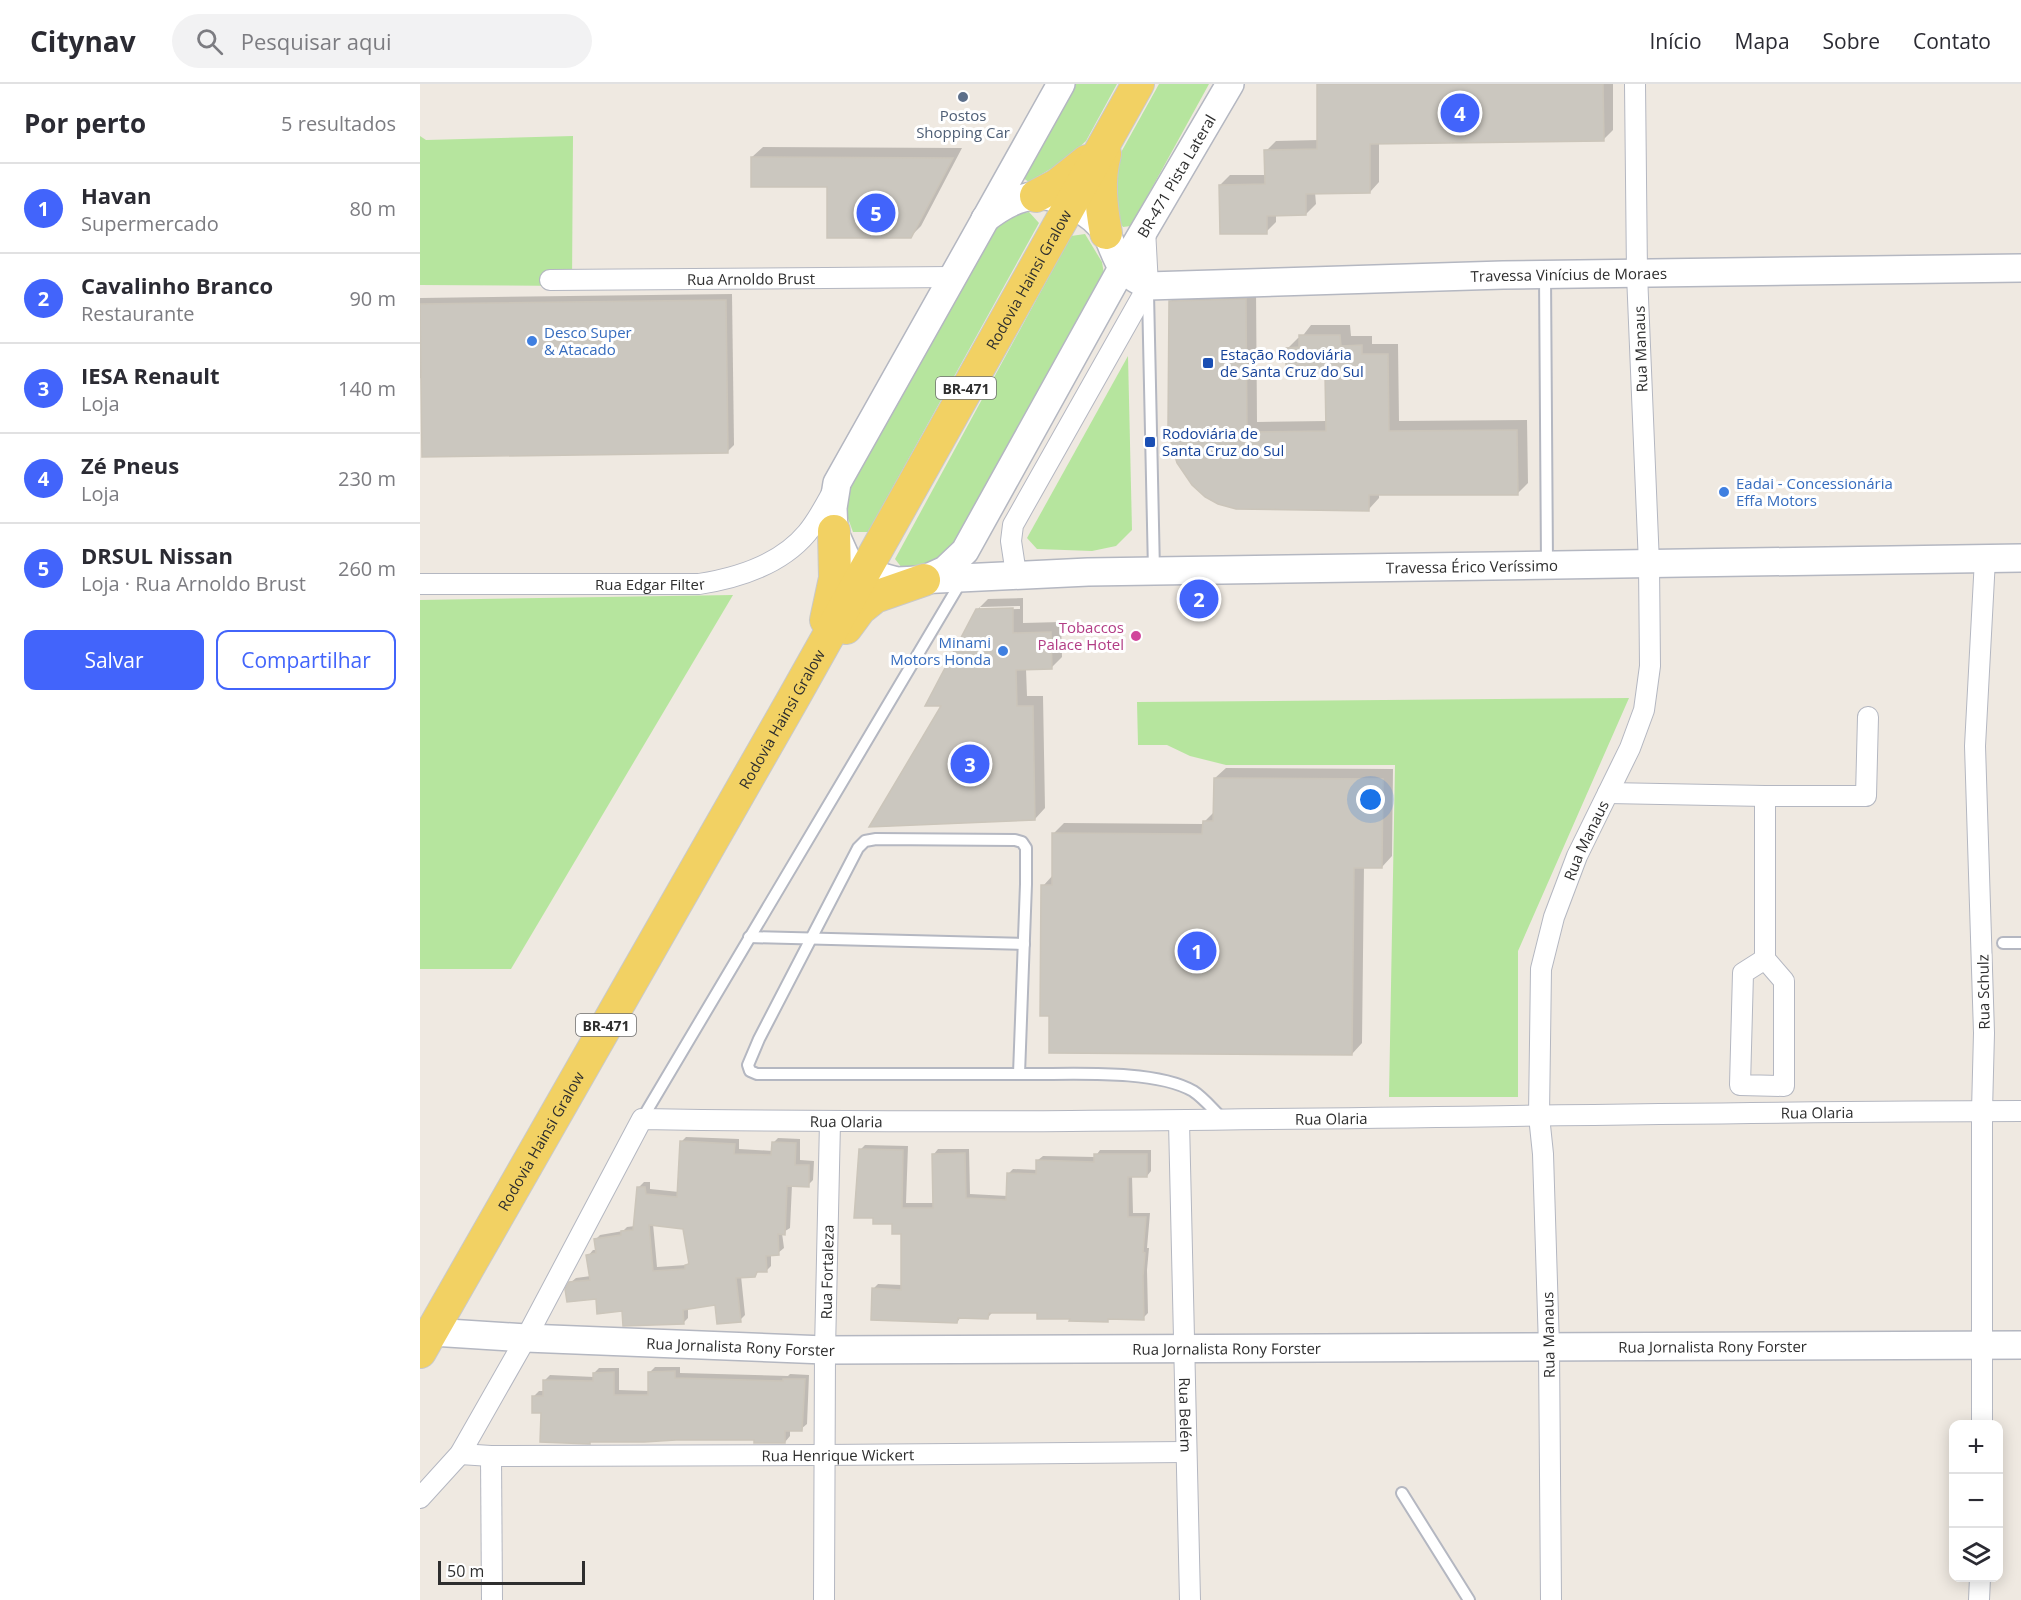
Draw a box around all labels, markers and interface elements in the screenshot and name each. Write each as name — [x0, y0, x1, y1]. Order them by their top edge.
search box — [172, 14, 592, 68]
text: Citynav — [30, 22, 136, 60]
icon: search — [193, 25, 226, 58]
text: Pesquisar aqui — [241, 26, 391, 56]
text: Início — [1649, 27, 1702, 55]
text: Mapa — [1735, 27, 1790, 55]
text: Sobre — [1823, 27, 1880, 55]
text: Contato — [1913, 27, 1991, 55]
marker: Postos Shopping Car — [956, 90, 970, 104]
pin: 4 — [1440, 90, 1480, 135]
text: Por perto — [24, 105, 146, 141]
place label: Postos Shopping Car — [916, 105, 1010, 142]
text: 5 resultados — [281, 110, 396, 137]
street label: BR-471 Pista Lateral — [1132, 111, 1220, 241]
text: Havan — [81, 180, 151, 210]
pin: 5 — [856, 190, 896, 236]
text: 1 — [38, 195, 49, 222]
text: 80 m — [349, 195, 396, 222]
street label: Rodovia Hainsi Gralow — [981, 206, 1076, 353]
text: Supermercado — [81, 210, 219, 237]
street label: Travessa Vinícius de Moraes — [1470, 263, 1667, 286]
street label: Rua Arnoldo Brust — [687, 268, 815, 289]
text: Cavalinho Branco — [81, 270, 273, 300]
text: 2 — [38, 285, 49, 312]
text: 90 m — [349, 285, 396, 312]
text: Restaurante — [81, 300, 195, 327]
street label: Rua Manaus — [1628, 305, 1652, 393]
place label: Desco Super & Atacado — [544, 322, 632, 359]
marker: Desco Super & Atacado — [525, 334, 539, 348]
place label: Estação Rodoviária de Santa Cruz do Sul — [1220, 344, 1364, 381]
marker: Estação Rodoviária de Santa Cruz do Sul — [1201, 356, 1215, 370]
text: IESA Renault — [81, 360, 220, 390]
text: 3 — [38, 375, 49, 402]
text: 140 m — [338, 375, 396, 402]
road number: BR-471 — [936, 377, 996, 399]
text: Loja — [81, 390, 120, 417]
place label: Rodoviária de Santa Cruz do Sul — [1162, 423, 1284, 460]
marker: Rodoviária de Santa Cruz do Sul — [1143, 435, 1157, 449]
text: Zé Pneus — [81, 450, 179, 480]
text: 4 — [38, 465, 49, 492]
text: 230 m — [338, 465, 396, 492]
place label: Eadai - Concessionária Effa Motors — [1736, 473, 1893, 510]
text: Loja — [81, 480, 120, 507]
marker: Eadai - Concessionária Effa Motors — [1717, 485, 1731, 499]
text: DRSUL Nissan — [81, 540, 233, 570]
text: 5 — [38, 555, 49, 582]
text: 260 m — [338, 555, 396, 582]
street label: Travessa Érico Veríssimo — [1386, 555, 1558, 578]
text: Loja · Rua Arnoldo Brust — [81, 570, 306, 597]
street label: Rua Edgar Filter — [595, 573, 707, 594]
pin: 2 — [1180, 576, 1218, 622]
place label: Tobaccos Palace Hotel — [1037, 617, 1124, 654]
marker: Tobaccos Palace Hotel — [1129, 629, 1143, 643]
button: Salvar — [24, 630, 204, 690]
button: Compartilhar — [216, 630, 396, 690]
place label: Minami Motors Honda — [890, 632, 991, 669]
marker: Minami Motors Honda — [996, 644, 1010, 658]
street label: Rodovia Hainsi Gralow — [734, 645, 829, 792]
pin: 3 — [950, 742, 990, 786]
your location — [1356, 785, 1385, 814]
street label: Rua Manaus — [1559, 797, 1613, 883]
pin: 1 — [1178, 928, 1216, 974]
street label: Rua Schulz — [1972, 954, 1994, 1030]
road number: BR-471 — [576, 1014, 636, 1036]
street label: Rodovia Hainsi Gralow — [493, 1067, 588, 1214]
street label: Rua Olaria — [1781, 1102, 1854, 1123]
street label: Rua Olaria — [1295, 1108, 1368, 1129]
street label: Rua Olaria — [810, 1111, 883, 1131]
street label: Rua Fortaleza — [816, 1224, 838, 1320]
street label: Rua Manaus — [1537, 1292, 1559, 1378]
street label: Rua Jornalista Rony Forster — [646, 1333, 835, 1360]
street label: Rua Jornalista Rony Forster — [1618, 1336, 1807, 1357]
street label: Rua Jornalista Rony Forster — [1132, 1338, 1321, 1359]
street label: Rua Belém — [1175, 1377, 1197, 1453]
map controls — [1949, 1420, 2003, 1582]
button: + — [1949, 1420, 2003, 1474]
street label: Rua Henrique Wickert — [762, 1444, 914, 1465]
button: − — [1949, 1474, 2003, 1528]
button: layers — [1949, 1528, 2003, 1582]
scale bar — [438, 1558, 585, 1586]
text: 50 m — [447, 1560, 484, 1582]

